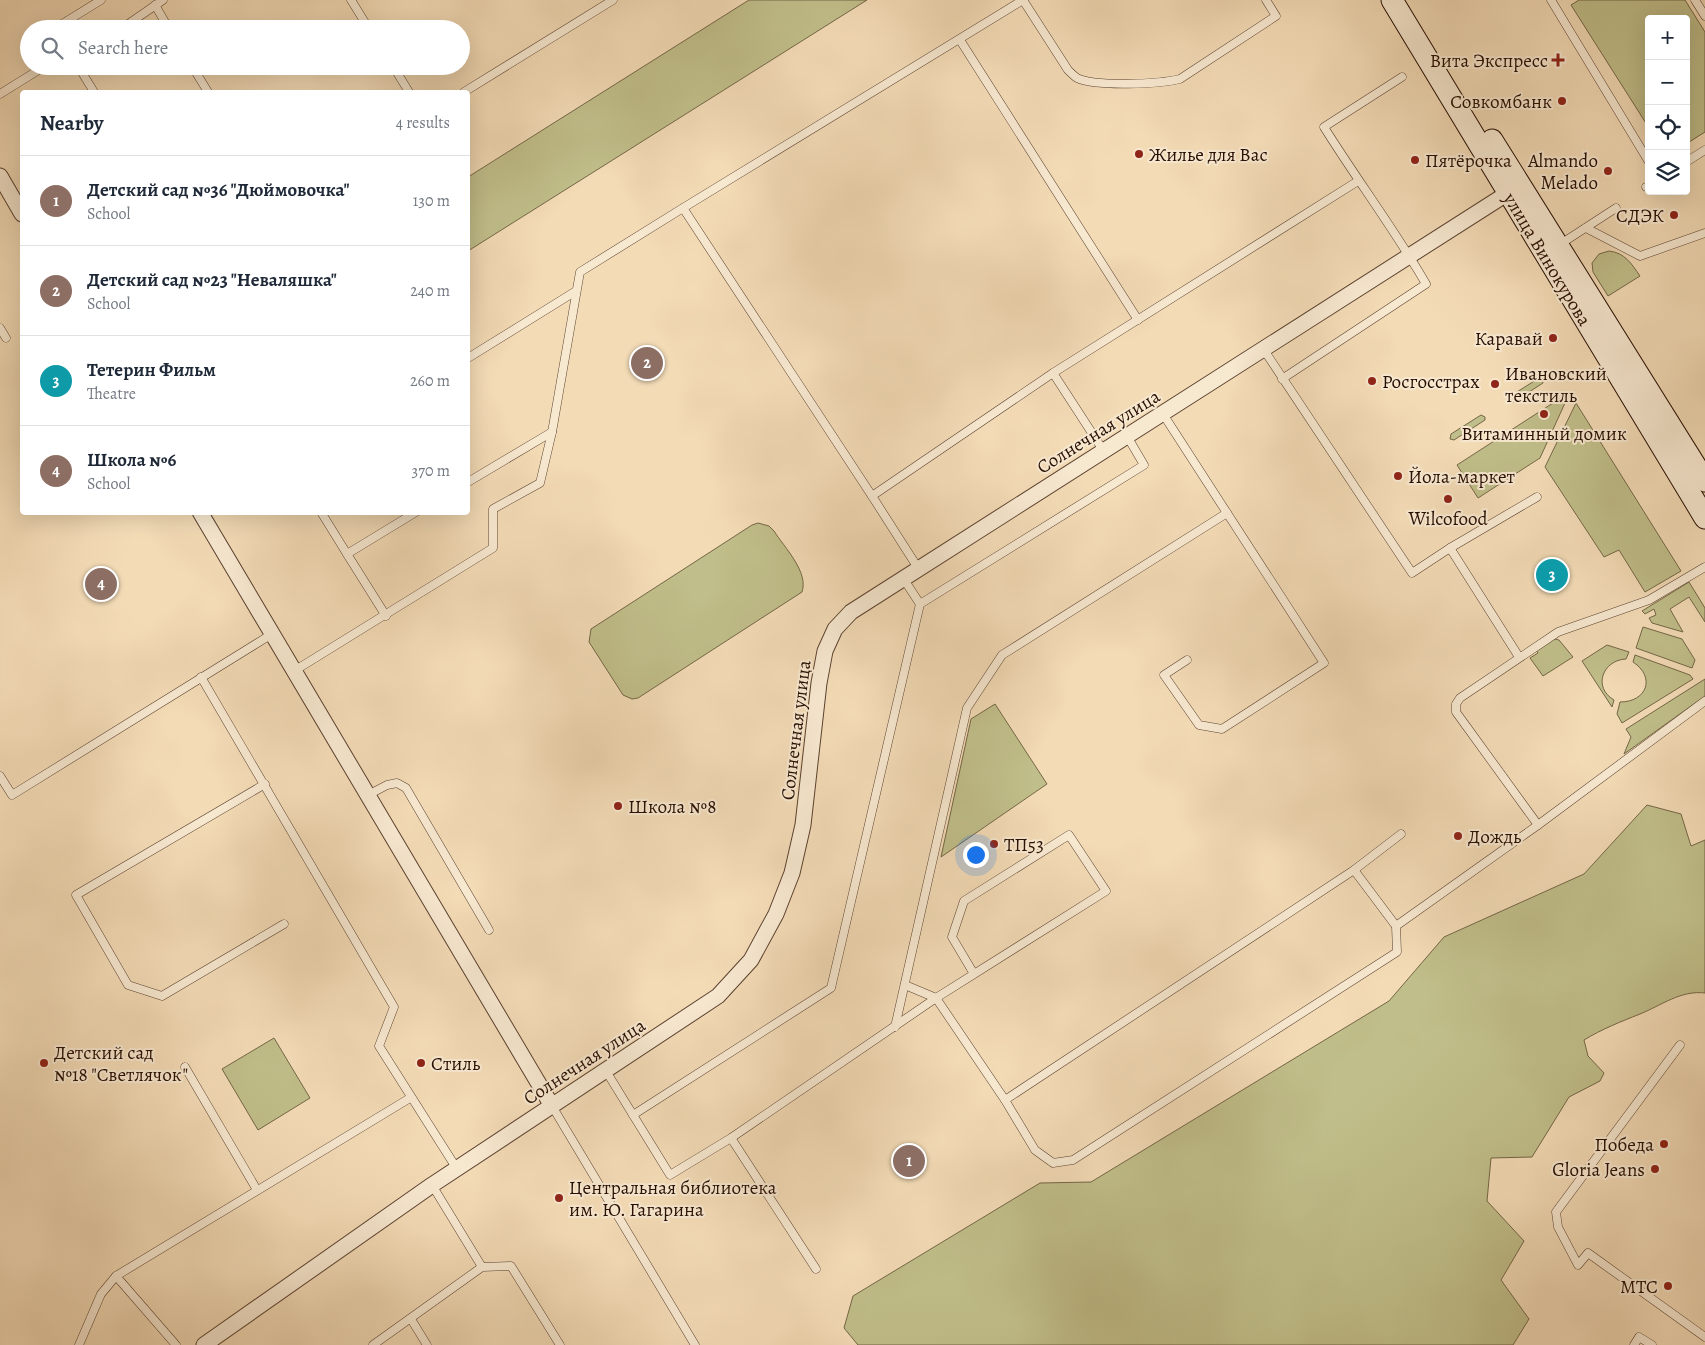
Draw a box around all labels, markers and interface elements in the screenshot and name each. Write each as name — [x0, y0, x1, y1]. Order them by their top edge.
map controls — [1645, 15, 1690, 195]
button: + — [1645, 15, 1690, 60]
search box — [20, 20, 470, 75]
icon: search — [38, 34, 66, 62]
text: Search here — [78, 35, 168, 61]
place label: Вита Экспресс — [1430, 48, 1548, 74]
marker: Вита Экспресс — [1552, 54, 1564, 66]
button: − — [1645, 60, 1690, 105]
place label: Совкомбанк — [1450, 89, 1552, 115]
marker: Совкомбанк — [1556, 95, 1568, 107]
button: locate — [1645, 105, 1690, 150]
text: Nearby — [40, 109, 103, 137]
text: 4 results — [396, 112, 450, 134]
place label: Жилье для Вас — [1149, 142, 1268, 168]
marker: Жилье для Вас — [1133, 148, 1145, 160]
place label: Пятёрочка — [1425, 148, 1512, 174]
place label: Almando Melado — [1527, 148, 1598, 196]
button: layers — [1645, 150, 1690, 195]
marker: Пятёрочка — [1409, 154, 1421, 166]
marker: Almando Melado — [1602, 165, 1614, 177]
text: Детский сад №36 "Дюймовочка" — [87, 177, 350, 203]
street label: улица Винокурова — [1497, 187, 1597, 331]
text: 1 — [53, 190, 59, 212]
text: 130 m — [413, 190, 450, 212]
text: School — [87, 203, 130, 225]
place label: СДЭК — [1616, 203, 1664, 229]
marker: СДЭК — [1668, 209, 1680, 221]
text: Детский сад №23 "Неваляшка" — [87, 267, 337, 293]
text: 2 — [52, 280, 60, 302]
text: 240 m — [410, 280, 450, 302]
text: School — [87, 293, 130, 315]
place label: Каравай — [1475, 326, 1543, 352]
marker: Каравай — [1547, 332, 1559, 344]
pin: 2 — [631, 344, 663, 382]
text: Тетерин Фильм — [87, 357, 216, 383]
place label: Ивановский текстиль — [1505, 361, 1607, 409]
place label: Росгосстрах — [1382, 369, 1480, 395]
text: 3 — [53, 370, 59, 392]
text: 260 m — [410, 370, 450, 392]
marker: Росгосстрах — [1366, 375, 1378, 387]
marker: Ивановский текстиль — [1489, 378, 1501, 390]
text: Theatre — [87, 383, 136, 405]
street label: Солнечная улица — [1032, 383, 1165, 480]
marker: Витаминный домик — [1538, 408, 1550, 420]
place label: Витаминный домик — [1461, 421, 1627, 447]
text: Школа №6 — [87, 447, 176, 473]
text: 4 — [52, 460, 60, 482]
text: 370 m — [412, 460, 450, 482]
place label: Йола-маркет — [1408, 464, 1516, 490]
marker: Йола-маркет — [1392, 470, 1404, 482]
text: School — [87, 473, 130, 495]
marker: Wilcofood — [1442, 493, 1454, 505]
place label: Wilcofood — [1407, 506, 1488, 532]
pin: 3 — [1536, 556, 1568, 594]
pin: 4 — [85, 565, 117, 603]
street label: Солнечная улица — [775, 659, 817, 802]
place label: Школа №8 — [628, 794, 716, 820]
marker: Школа №8 — [612, 800, 624, 812]
place label: Дождь — [1468, 824, 1521, 850]
marker: Дождь — [1452, 830, 1464, 842]
place label: ТП53 — [1004, 832, 1044, 858]
marker: ТП53 — [988, 838, 1000, 850]
your location — [963, 842, 989, 868]
street label: Солнечная улица — [518, 1013, 651, 1111]
place label: Детский сад №18 "Светлячок" — [54, 1040, 188, 1088]
place label: Стиль — [431, 1051, 480, 1077]
marker: Детский сад №18 "Светлячок" — [38, 1057, 50, 1069]
marker: Стиль — [415, 1057, 427, 1069]
place label: Победа — [1595, 1132, 1654, 1158]
marker: Победа — [1658, 1138, 1670, 1150]
pin: 1 — [893, 1142, 925, 1180]
place label: Gloria Jeans — [1552, 1157, 1645, 1183]
marker: Gloria Jeans — [1649, 1163, 1661, 1175]
place label: Центральная библиотека им. Ю. Гагарина — [569, 1175, 777, 1223]
marker: Центральная библиотека им. Ю. Гагарина — [553, 1192, 565, 1204]
place label: МТС — [1620, 1274, 1658, 1300]
marker: МТС — [1662, 1280, 1674, 1292]

